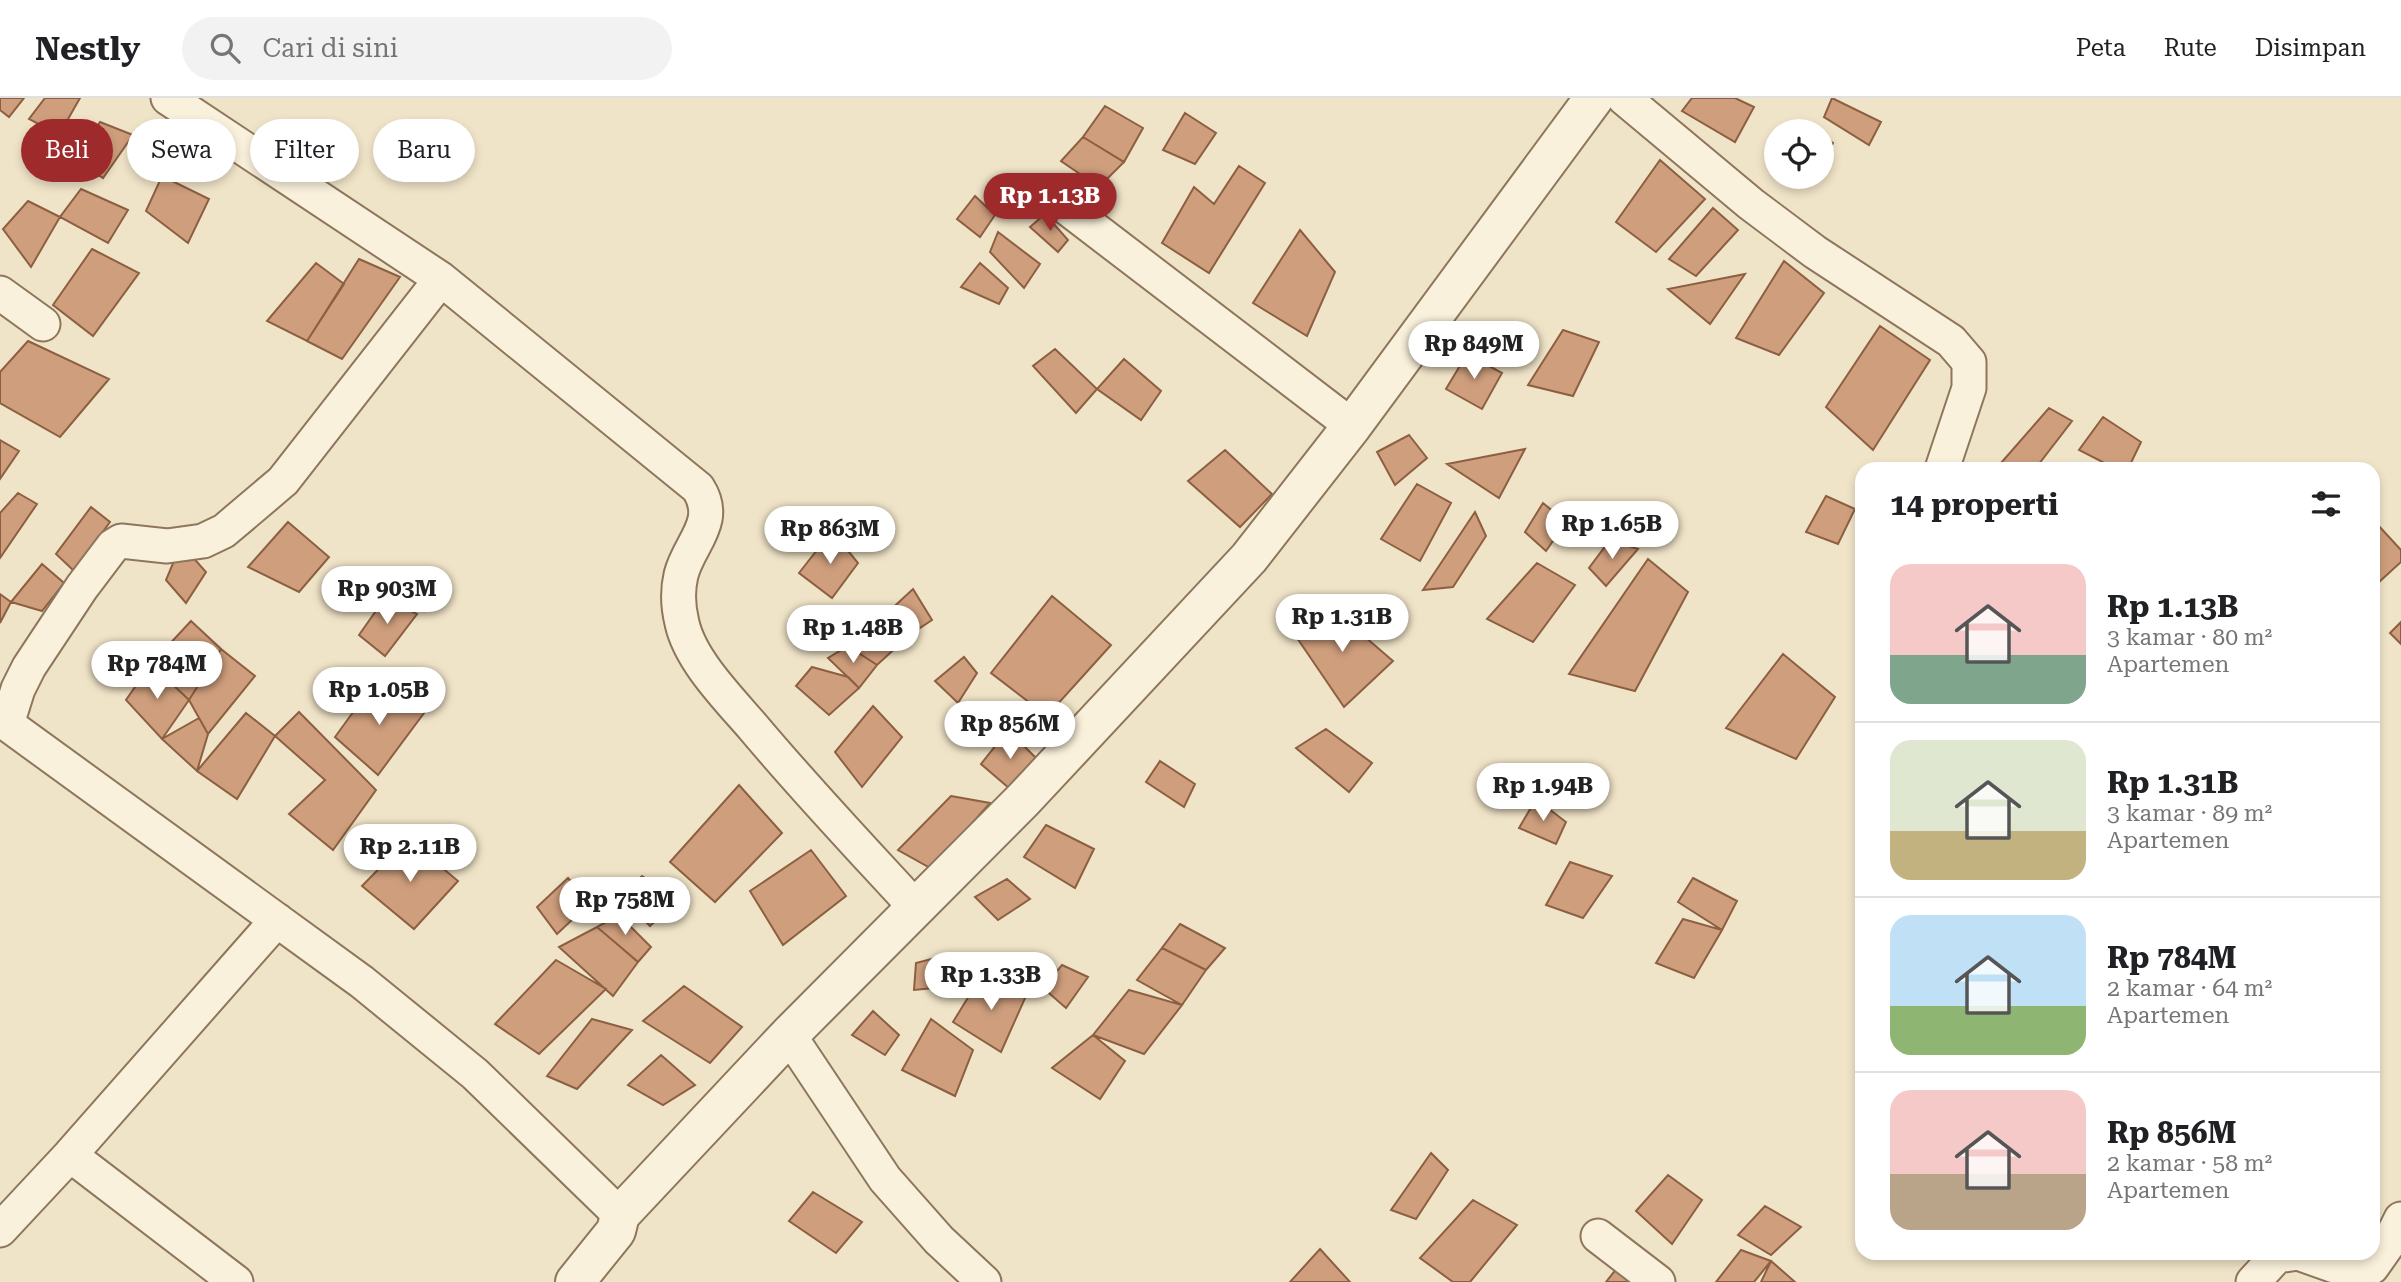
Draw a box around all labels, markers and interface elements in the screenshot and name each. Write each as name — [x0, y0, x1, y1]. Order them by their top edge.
search box — [182, 17, 672, 80]
text: Nestly — [35, 29, 140, 68]
icon: search — [206, 29, 244, 67]
text: Cari di sini — [262, 33, 398, 63]
text: Peta — [2076, 34, 2126, 62]
text: Rute — [2164, 34, 2217, 62]
text: Disimpan — [2255, 34, 2366, 62]
chip: Beli — [21, 119, 113, 182]
chip: Sewa — [127, 119, 236, 182]
chip: Filter — [250, 119, 359, 182]
chip: Baru — [373, 119, 475, 182]
map controls — [1764, 119, 1834, 189]
button: locate — [1764, 119, 1834, 189]
pin: Rp 1.13B — [978, 174, 1122, 233]
text: Rp 1.13B — [1000, 182, 1100, 209]
pin: Rp 849M — [1409, 322, 1539, 381]
text: Rp 849M — [1424, 330, 1524, 357]
icon: filters — [2307, 485, 2345, 523]
text: 14 properti — [1890, 487, 2058, 522]
pin: Rp 1.65B — [1540, 502, 1684, 561]
pin: Rp 863M — [765, 506, 895, 566]
text: Rp 1.65B — [1562, 510, 1662, 537]
text: Rp 863M — [780, 515, 880, 542]
pin: Rp 903M — [322, 566, 452, 626]
text: Rp 903M — [337, 575, 437, 602]
text: Rp 1.13B — [2107, 589, 2239, 624]
icon: home — [1946, 592, 2030, 676]
pin: Rp 1.31B — [1270, 594, 1414, 654]
text: Rp 1.31B — [1292, 603, 1392, 630]
pin: Rp 1.48B — [781, 606, 925, 665]
text: Rp 1.48B — [803, 614, 903, 641]
text: 3 kamar · 80 m² — [2107, 624, 2272, 651]
pin: Rp 784M — [92, 642, 222, 701]
text: Rp 784M — [107, 650, 207, 677]
text: Apartemen — [2107, 651, 2229, 678]
pin: Rp 1.05B — [307, 668, 451, 727]
text: Rp 1.05B — [329, 676, 429, 703]
pin: Rp 856M — [945, 702, 1075, 761]
text: Rp 856M — [960, 710, 1060, 737]
pin: Rp 1.94B — [1471, 764, 1615, 823]
text: Rp 1.31B — [2107, 765, 2239, 800]
icon: home — [1946, 768, 2030, 852]
text: Rp 1.94B — [1493, 772, 1593, 799]
text: 3 kamar · 89 m² — [2107, 800, 2272, 827]
pin: Rp 2.11B — [338, 824, 482, 884]
text: Apartemen — [2107, 827, 2229, 854]
text: Rp 2.11B — [360, 833, 460, 860]
pin: Rp 758M — [560, 878, 690, 937]
text: Rp 758M — [575, 886, 675, 913]
text: Rp 784M — [2107, 940, 2236, 975]
icon: home — [1946, 943, 2030, 1027]
pin: Rp 1.33B — [919, 953, 1063, 1012]
text: Rp 1.33B — [941, 961, 1041, 988]
text: 2 kamar · 64 m² — [2107, 975, 2272, 1002]
text: Apartemen — [2107, 1002, 2229, 1029]
text: Rp 856M — [2107, 1115, 2236, 1150]
icon: home — [1946, 1118, 2030, 1202]
text: 2 kamar · 58 m² — [2107, 1150, 2272, 1177]
text: Apartemen — [2107, 1177, 2229, 1204]

